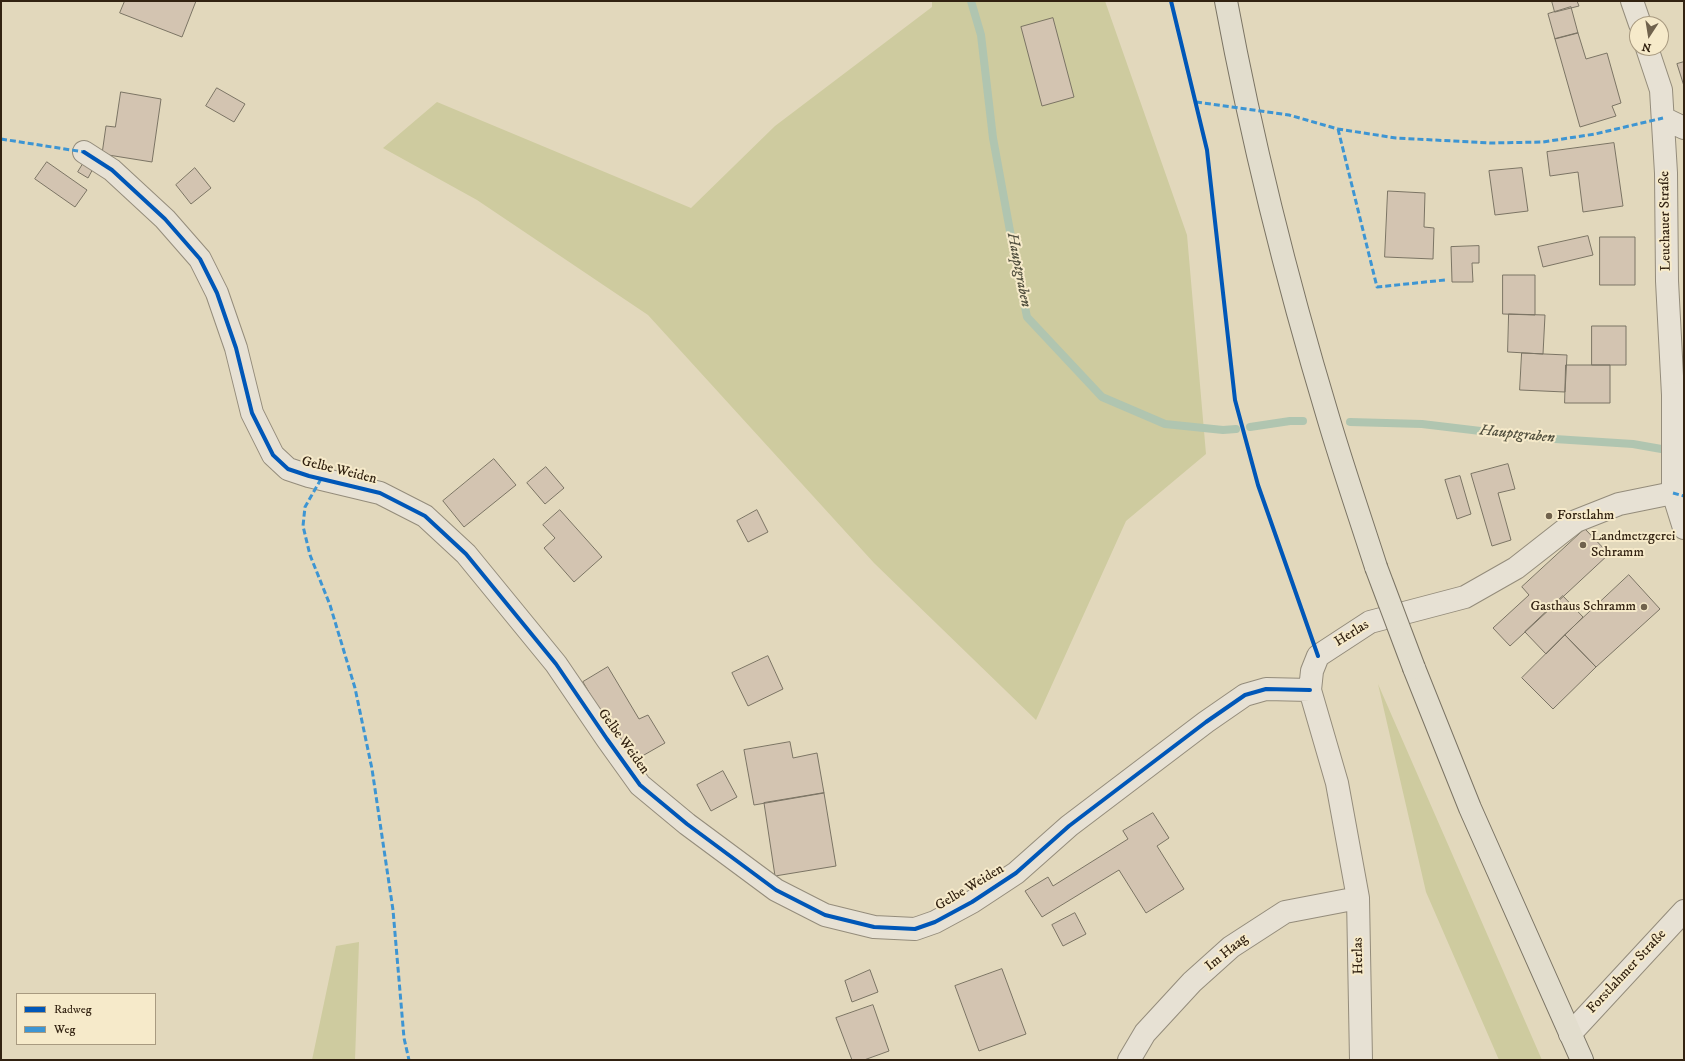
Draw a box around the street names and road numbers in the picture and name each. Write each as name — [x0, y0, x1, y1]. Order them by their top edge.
street label: Leuchauer Straße — [1657, 171, 1675, 271]
street label: Gelbe Weiden — [300, 454, 378, 488]
street label: Herlas — [1332, 617, 1372, 651]
street label: Gelbe Weiden — [594, 706, 652, 778]
street label: Gelbe Weiden — [933, 861, 1007, 915]
street label: Forstlahmer Straße — [1584, 927, 1670, 1017]
street label: Im Haag — [1202, 931, 1252, 975]
street label: Herlas — [1350, 937, 1368, 975]

